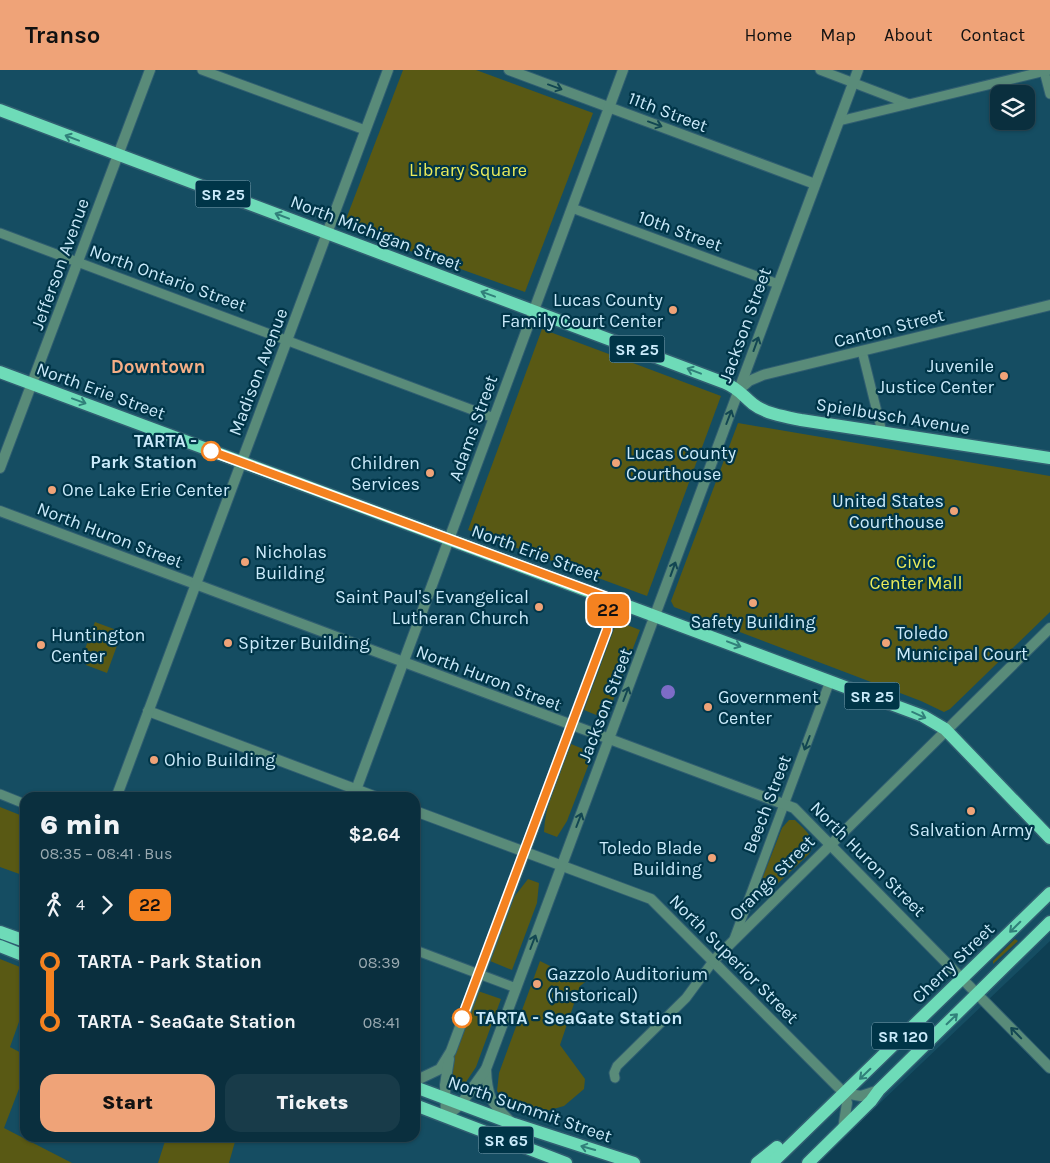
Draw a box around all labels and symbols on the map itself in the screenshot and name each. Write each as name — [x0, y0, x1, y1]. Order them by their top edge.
one-way arrow — [547, 83, 562, 92]
street label: 11th Street — [625, 87, 711, 137]
one-way arrow — [647, 120, 662, 129]
one-way arrow — [65, 132, 80, 141]
park label: Library Square — [409, 159, 527, 181]
road number: SR 25 — [196, 180, 250, 208]
street label: North Michigan Street — [287, 190, 465, 276]
street label: Jefferson Avenue — [26, 195, 94, 333]
street label: 10th Street — [635, 206, 725, 256]
one-way arrow — [274, 211, 289, 220]
street label: North Ontario Street — [87, 239, 250, 317]
street label: Jackson Street — [714, 264, 776, 385]
one-way arrow — [480, 289, 496, 298]
place label: Lucas County Family Court Center — [501, 289, 664, 332]
marker: Lucas County Family Court Center — [667, 304, 679, 316]
street label: Canton Street — [832, 304, 947, 352]
street label: Madison Avenue — [224, 305, 292, 439]
road number: SR 25 — [610, 336, 664, 362]
one-way arrow — [752, 336, 761, 352]
place label: Juvenile Justice Center — [878, 355, 994, 398]
district label: Downtown — [111, 356, 205, 378]
street label: North Erie Street — [34, 357, 169, 425]
one-way arrow — [687, 366, 702, 375]
marker: Juvenile Justice Center — [998, 370, 1010, 382]
street label: Adams Street — [444, 372, 502, 484]
street label: Spielbusch Avenue — [814, 393, 972, 439]
one-way arrow — [70, 397, 86, 406]
one-way arrow — [725, 410, 734, 425]
place label: TARTA - Park Station — [90, 430, 197, 473]
marker: TARTA - Park Station — [201, 441, 221, 461]
place label: Lucas County Courthouse — [626, 442, 737, 485]
place label: Children Services — [350, 452, 420, 495]
marker: Lucas County Courthouse — [610, 457, 622, 469]
marker: Children Services — [424, 467, 436, 479]
place label: One Lake Erie Center — [62, 479, 230, 501]
marker: One Lake Erie Center — [46, 484, 58, 496]
place label: United States Courthouse — [832, 490, 944, 533]
street label: North Huron Street — [34, 497, 186, 573]
marker: United States Courthouse — [948, 505, 960, 517]
street label: North Erie Street — [469, 519, 604, 587]
place label: Nicholas Building — [255, 541, 327, 584]
park label: Civic Center Mall — [869, 551, 963, 594]
marker: Nicholas Building — [239, 556, 251, 568]
one-way arrow — [669, 562, 678, 577]
place label: Saint Paul's Evangelical Lutheran Church — [335, 586, 529, 629]
line badge: 22 — [586, 594, 630, 626]
marker: Safety Building — [747, 597, 759, 609]
marker: Saint Paul's Evangelical Lutheran Church — [533, 601, 545, 613]
place label: Safety Building — [690, 611, 816, 633]
place label: Toledo Municipal Court — [896, 622, 1028, 665]
place label: Huntington Center — [51, 624, 145, 667]
place label: Spitzer Building — [238, 632, 370, 654]
marker: Spitzer Building — [222, 637, 234, 649]
marker: Toledo Municipal Court — [880, 637, 892, 649]
marker: Huntington Center — [35, 639, 47, 651]
street label: North Huron Street — [413, 640, 565, 716]
one-way arrow — [726, 640, 741, 649]
street label: Jackson Street — [573, 645, 637, 765]
road number: SR 25 — [844, 682, 900, 710]
place label: Government Center — [718, 686, 819, 729]
one-way arrow — [622, 687, 631, 702]
marker: Government Center — [702, 701, 714, 713]
one-way arrow — [911, 710, 926, 720]
one-way arrow — [802, 735, 812, 750]
place label: Ohio Building — [164, 749, 276, 771]
street label: Beech Street — [738, 752, 796, 856]
marker: Ohio Building — [148, 754, 160, 766]
street label: North Huron Street — [806, 797, 931, 922]
marker: Salvation Army — [965, 805, 977, 817]
one-way arrow — [575, 813, 584, 828]
place label: Salvation Army — [909, 819, 1034, 841]
street label: Orange Street — [725, 830, 820, 925]
place label: Toledo Blade Building — [599, 837, 702, 880]
marker: Toledo Blade Building — [706, 852, 718, 864]
street label: North Superior Street — [665, 890, 803, 1028]
street label: Cherry Street — [907, 918, 999, 1008]
one-way arrow — [1009, 921, 1022, 933]
one-way arrow — [529, 935, 538, 950]
place label: Gazzolo Auditorium (historical) — [547, 963, 708, 1006]
marker: Gazzolo Auditorium (historical) — [531, 978, 543, 990]
place label: TARTA - SeaGate Station — [476, 1007, 682, 1029]
marker: TARTA - SeaGate Station — [452, 1008, 472, 1028]
one-way arrow — [946, 1013, 958, 1025]
road number: SR 120 — [872, 1022, 934, 1049]
one-way arrow — [1010, 1027, 1022, 1040]
one-way arrow — [859, 1067, 871, 1079]
street label: North Summit Street — [445, 1071, 615, 1147]
road number: SR 65 — [478, 1126, 534, 1154]
one-way arrow — [580, 1142, 596, 1152]

